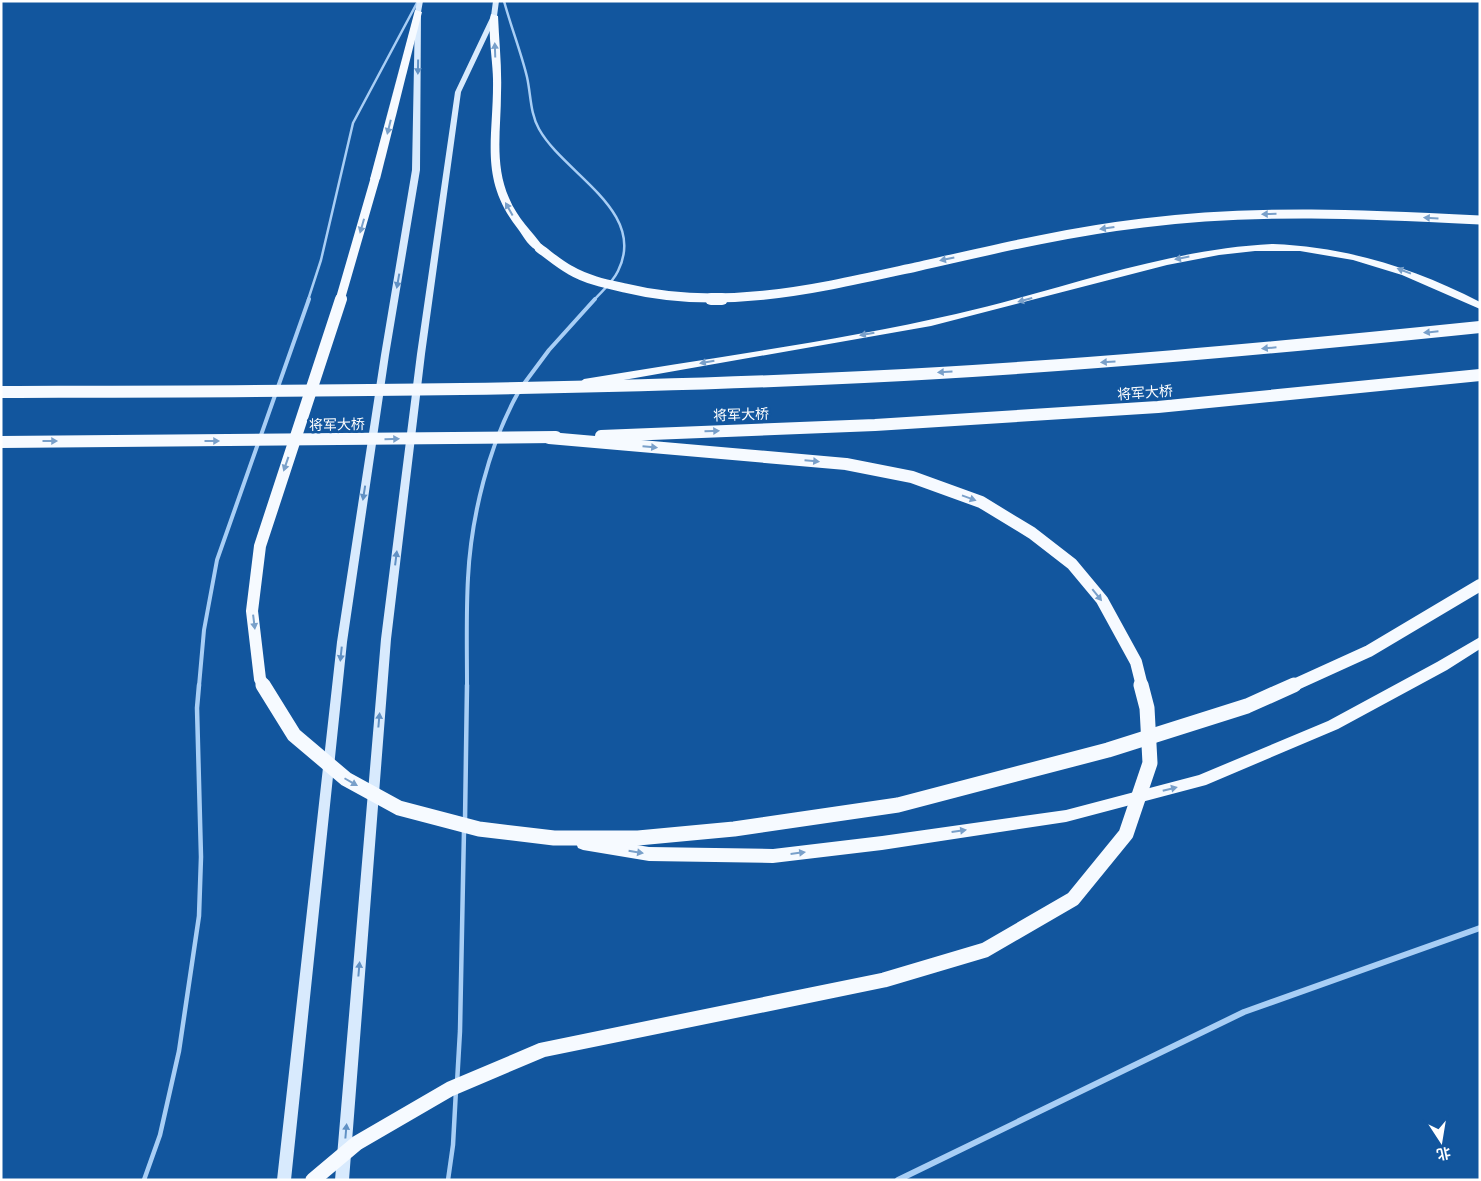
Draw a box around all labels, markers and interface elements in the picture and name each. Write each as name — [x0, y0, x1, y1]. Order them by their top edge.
one-way arrow — [491, 42, 499, 58]
one-way arrow — [414, 60, 422, 76]
one-way arrow — [385, 119, 393, 134]
one-way arrow — [505, 203, 514, 216]
one-way arrow — [1260, 210, 1276, 218]
one-way arrow — [1423, 213, 1439, 221]
one-way arrow — [358, 218, 366, 233]
one-way arrow — [1099, 224, 1115, 232]
one-way arrow — [1174, 255, 1190, 263]
one-way arrow — [939, 256, 955, 264]
one-way arrow — [1396, 267, 1411, 275]
one-way arrow — [393, 273, 401, 289]
one-way arrow — [1018, 296, 1033, 304]
one-way arrow — [1423, 328, 1439, 336]
one-way arrow — [858, 331, 874, 339]
one-way arrow — [1261, 344, 1277, 352]
one-way arrow — [698, 358, 714, 366]
one-way arrow — [1099, 359, 1115, 367]
one-way arrow — [937, 368, 953, 376]
street label: 将军大桥 — [1116, 382, 1174, 404]
street label: 将军大桥 — [713, 405, 769, 425]
street label: 将军大桥 — [309, 415, 365, 435]
one-way arrow — [705, 427, 721, 435]
one-way arrow — [385, 435, 401, 443]
one-way arrow — [42, 437, 58, 445]
one-way arrow — [205, 437, 221, 445]
one-way arrow — [642, 443, 658, 451]
one-way arrow — [282, 457, 290, 472]
one-way arrow — [804, 457, 820, 465]
one-way arrow — [360, 485, 368, 501]
one-way arrow — [962, 494, 977, 502]
one-way arrow — [392, 550, 400, 566]
one-way arrow — [1092, 588, 1103, 601]
one-way arrow — [250, 614, 258, 630]
one-way arrow — [337, 646, 345, 662]
one-way arrow — [376, 712, 384, 728]
one-way arrow — [345, 778, 358, 787]
one-way arrow — [1162, 785, 1177, 793]
one-way arrow — [952, 827, 968, 835]
one-way arrow — [629, 848, 645, 856]
one-way arrow — [791, 849, 807, 857]
one-way arrow — [356, 961, 364, 977]
north arrow — [1416, 1116, 1466, 1166]
one-way arrow — [343, 1123, 351, 1139]
text: 北 — [1435, 1142, 1452, 1164]

